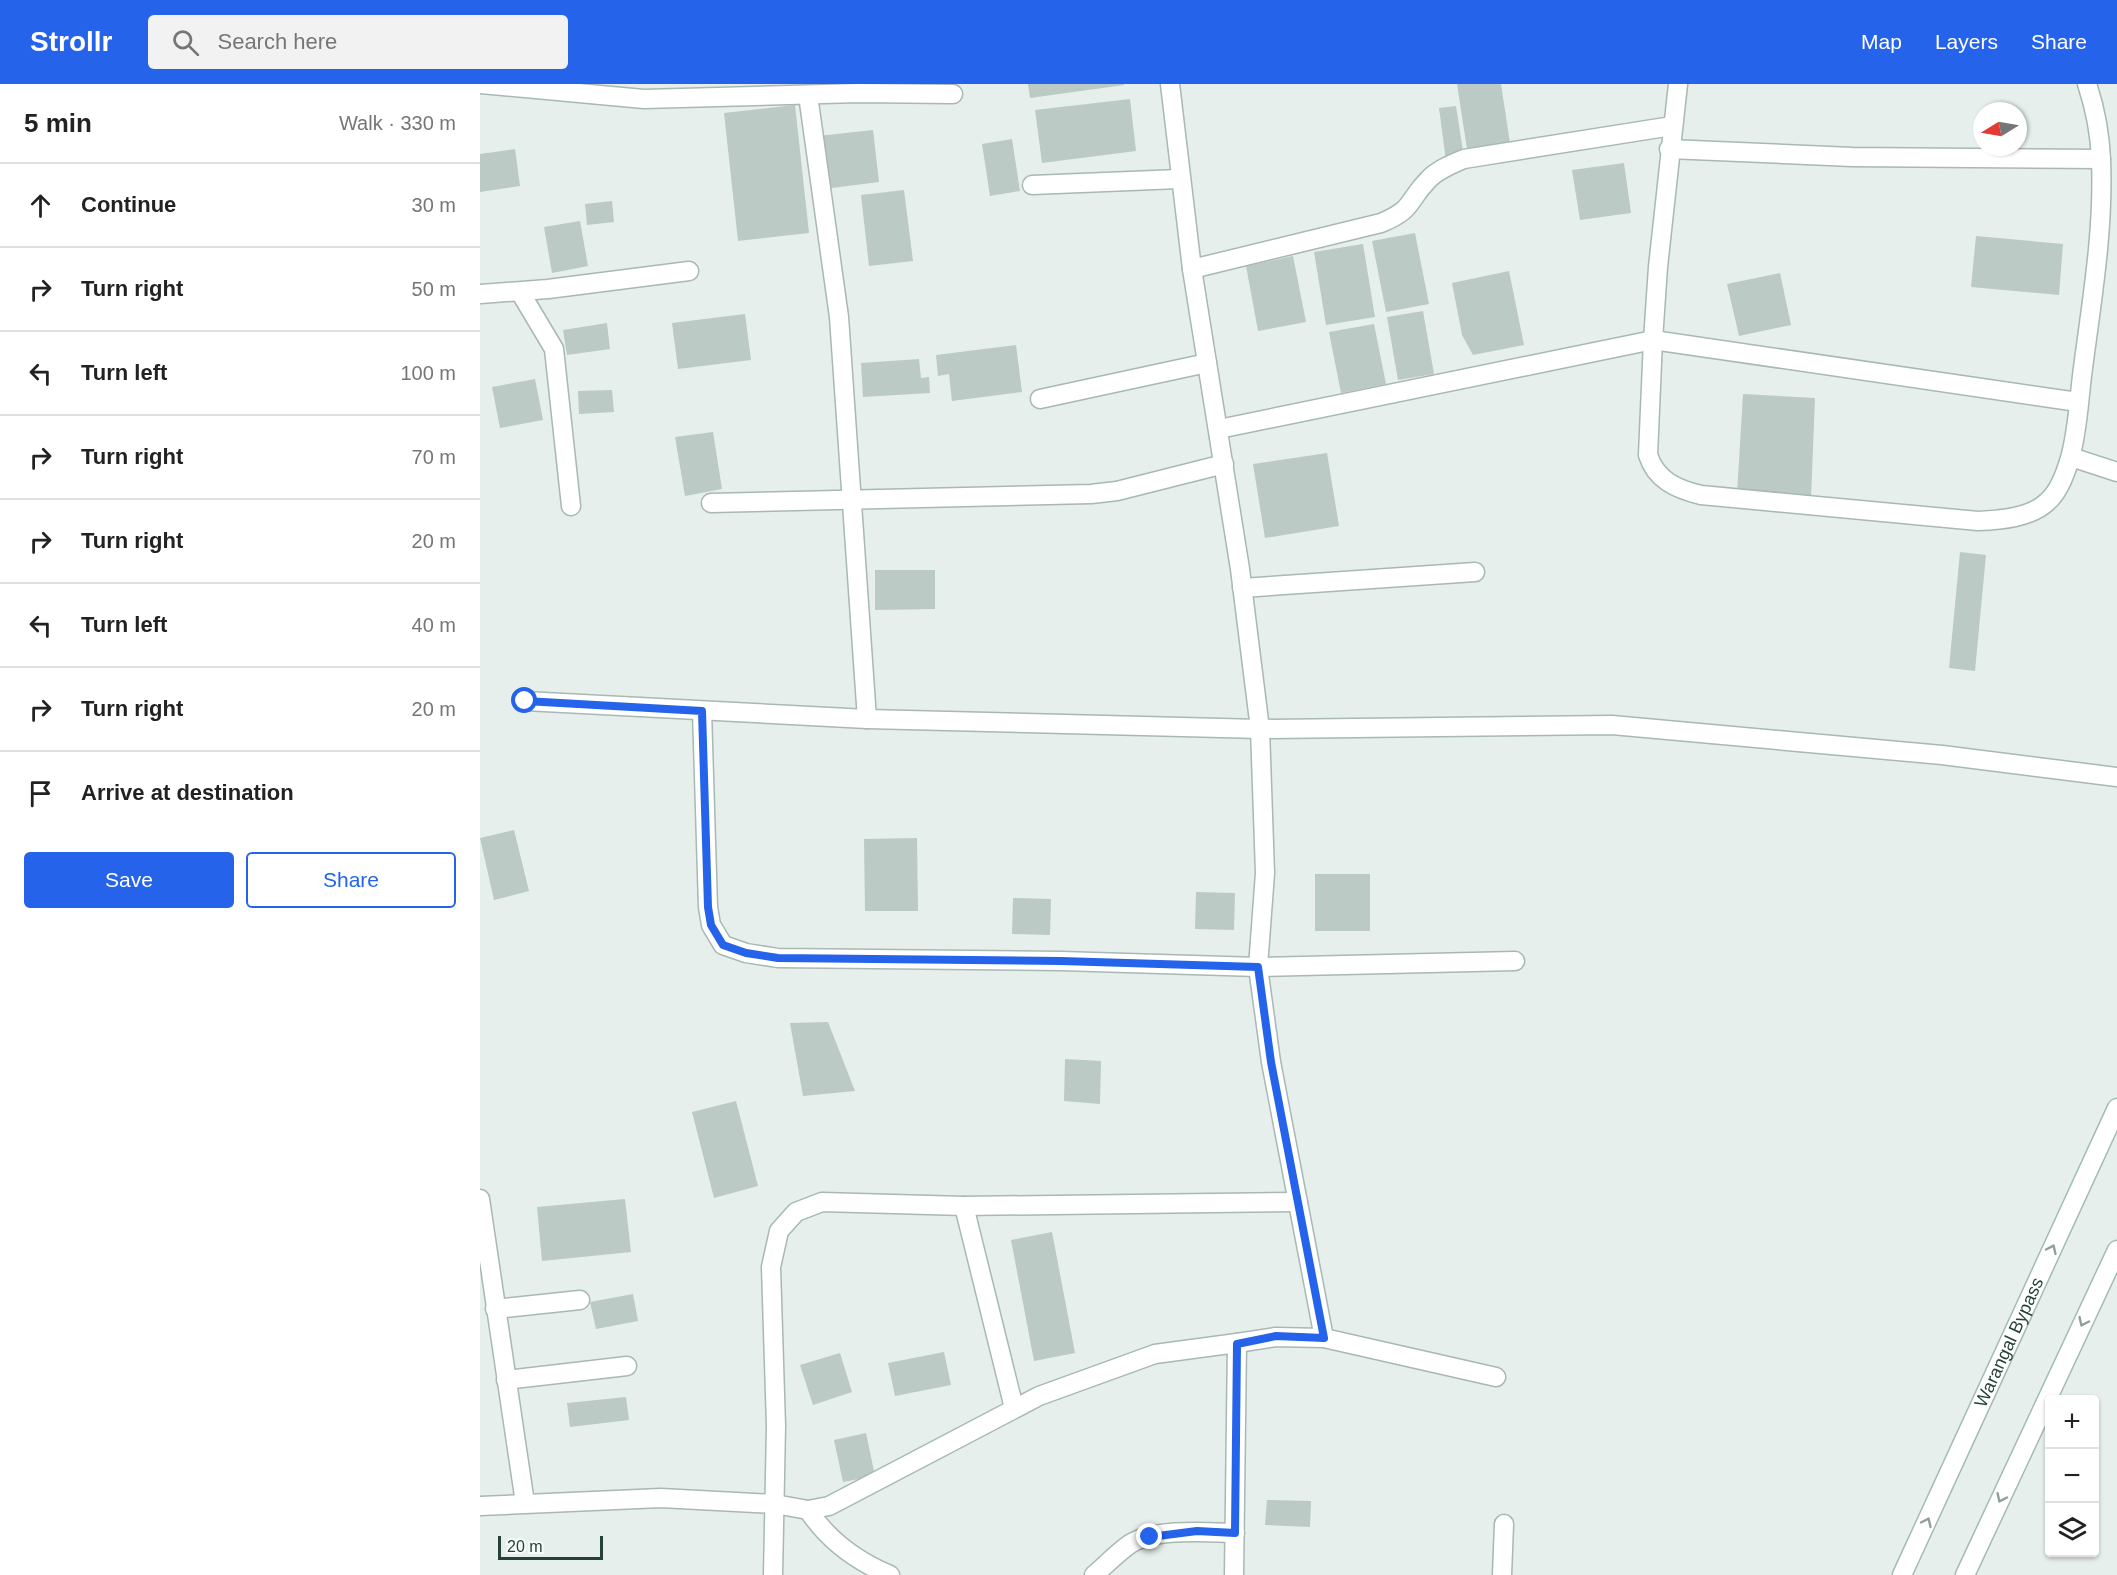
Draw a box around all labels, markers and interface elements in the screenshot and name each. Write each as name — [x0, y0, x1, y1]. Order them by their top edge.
search box — [148, 15, 568, 69]
text: Strollr — [30, 26, 112, 57]
icon: search — [169, 26, 202, 59]
text: Search here — [217, 29, 337, 54]
text: Map — [1861, 30, 1902, 53]
text: Layers — [1935, 30, 1998, 53]
text: Share — [2031, 30, 2087, 53]
north arrow — [1973, 102, 2027, 156]
text: 5 min — [24, 108, 92, 138]
text: Walk · 330 m — [339, 112, 456, 134]
icon: ahead — [24, 189, 57, 222]
text: Continue — [81, 192, 176, 217]
text: 30 m — [412, 194, 456, 216]
icon: right — [24, 273, 57, 306]
text: Turn right — [81, 276, 183, 301]
text: 50 m — [412, 278, 456, 300]
icon: left — [24, 357, 57, 390]
text: Turn left — [81, 360, 167, 385]
text: 100 m — [400, 362, 456, 384]
icon: right — [24, 441, 57, 474]
text: Turn right — [81, 444, 183, 469]
text: 70 m — [412, 446, 456, 468]
icon: right — [24, 525, 57, 558]
text: Turn right — [81, 528, 183, 553]
text: 20 m — [412, 530, 456, 552]
icon: left — [24, 609, 57, 642]
text: Turn left — [81, 612, 167, 637]
text: 40 m — [412, 614, 456, 636]
route start — [511, 687, 537, 713]
icon: right — [24, 693, 57, 726]
text: Turn right — [81, 696, 183, 721]
text: 20 m — [412, 698, 456, 720]
icon: arrive — [24, 777, 57, 810]
text: Arrive at destination — [81, 780, 294, 805]
button: Save — [24, 852, 234, 908]
button: Share — [246, 852, 456, 908]
one-way arrow — [2045, 1245, 2057, 1256]
street label: Warangal Bypass — [1971, 1274, 2048, 1410]
one-way arrow — [2079, 1315, 2091, 1326]
map controls — [2045, 1395, 2099, 1557]
button: + — [2045, 1395, 2099, 1449]
button: − — [2045, 1449, 2099, 1503]
one-way arrow — [1996, 1492, 2008, 1503]
button: layers — [2045, 1503, 2099, 1557]
one-way arrow — [1919, 1517, 1931, 1528]
route end — [1136, 1523, 1162, 1549]
scale bar — [498, 1533, 603, 1560]
text: 20 m — [507, 1538, 543, 1555]

